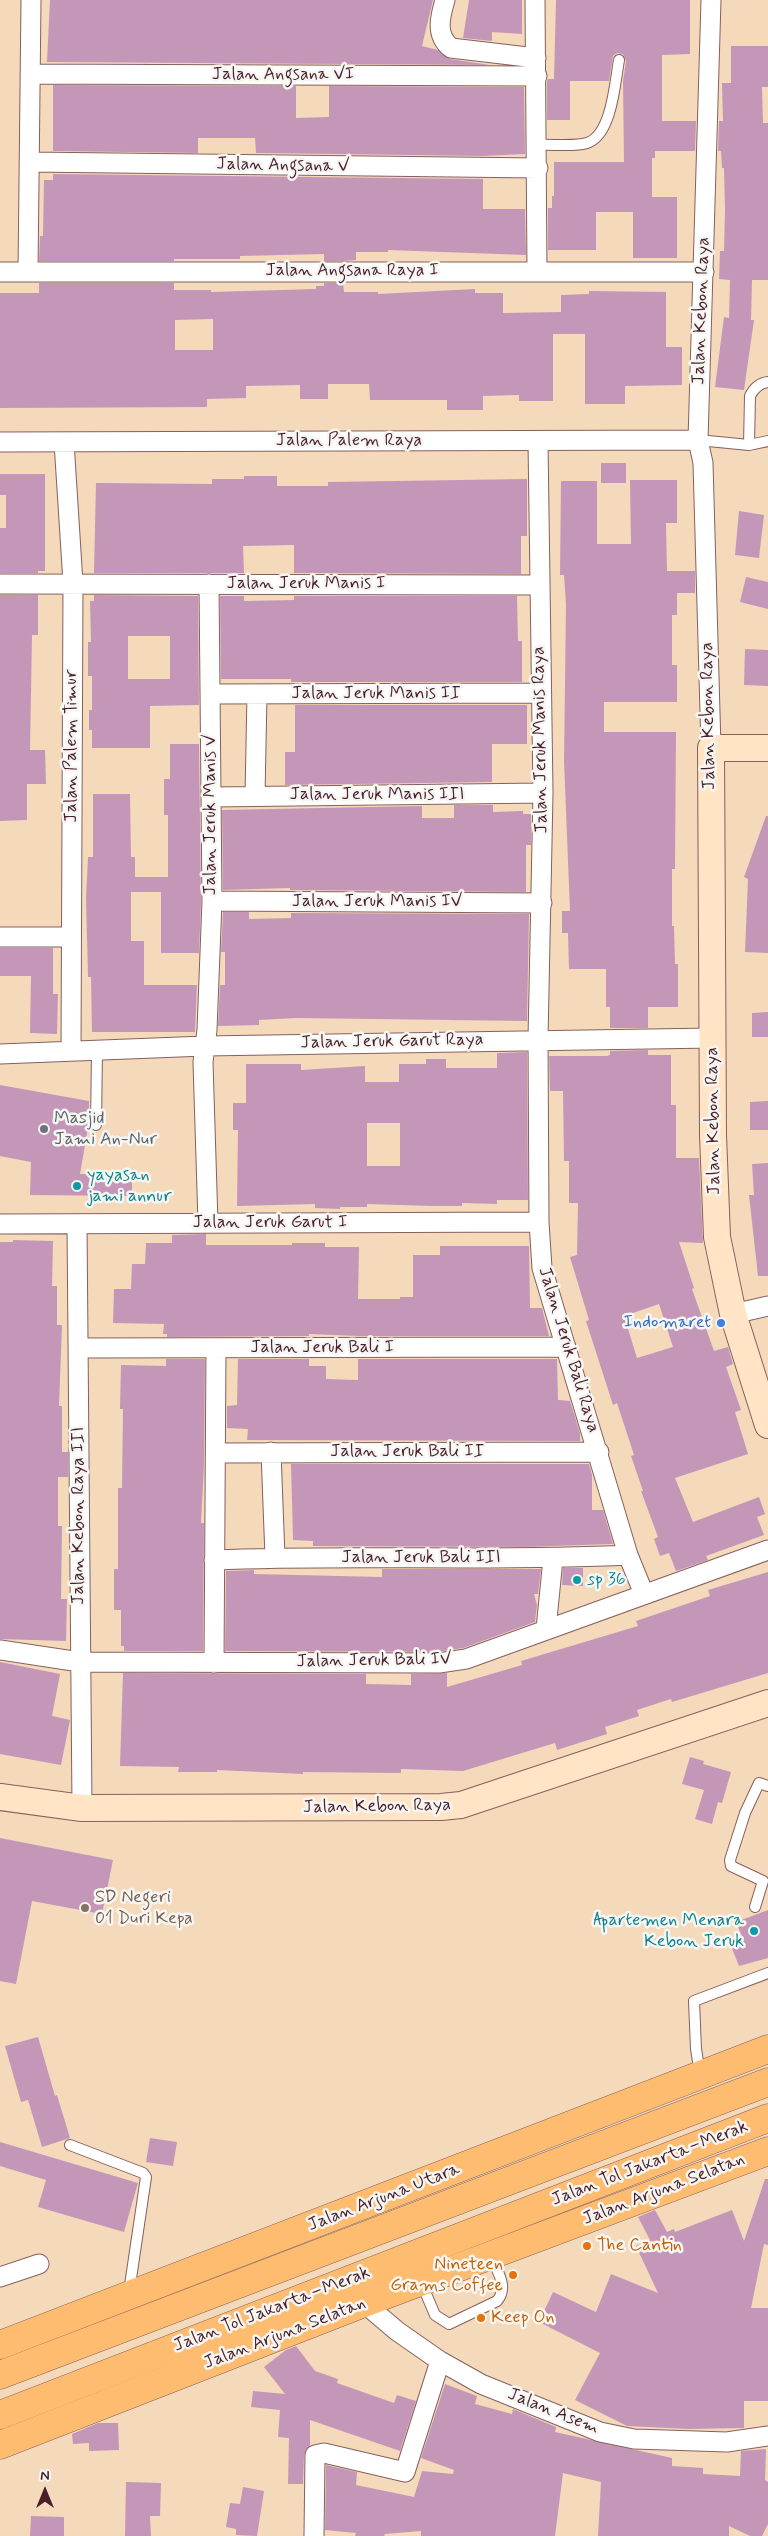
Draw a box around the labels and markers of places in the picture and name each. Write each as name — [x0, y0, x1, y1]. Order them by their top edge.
place label: Masjid Jami An-Nur — [54, 1108, 157, 1150]
marker: Masjid Jami An-Nur — [38, 1123, 50, 1135]
place label: yayasan jami annur — [87, 1165, 172, 1208]
marker: yayasan jami annur — [71, 1180, 83, 1192]
place label: Indomaret — [623, 1312, 711, 1334]
marker: Indomaret — [715, 1317, 727, 1329]
place label: sp 36 — [587, 1569, 626, 1591]
marker: sp 36 — [571, 1574, 583, 1586]
place label: SD Negeri 01 Duri Kepa — [95, 1887, 193, 1930]
marker: SD Negeri 01 Duri Kepa — [79, 1902, 91, 1914]
place label: Apartemen Menara Kebon Jeruk — [593, 1910, 744, 1952]
marker: Apartemen Menara Kebon Jeruk — [748, 1925, 760, 1937]
place label: The Cantin — [597, 2235, 682, 2257]
marker: The Cantin — [581, 2240, 593, 2252]
place label: Nineteen Grams Coffee — [390, 2254, 503, 2296]
marker: Nineteen Grams Coffee — [507, 2269, 519, 2281]
place label: Keep On — [491, 2307, 555, 2329]
marker: Keep On — [475, 2312, 487, 2324]

